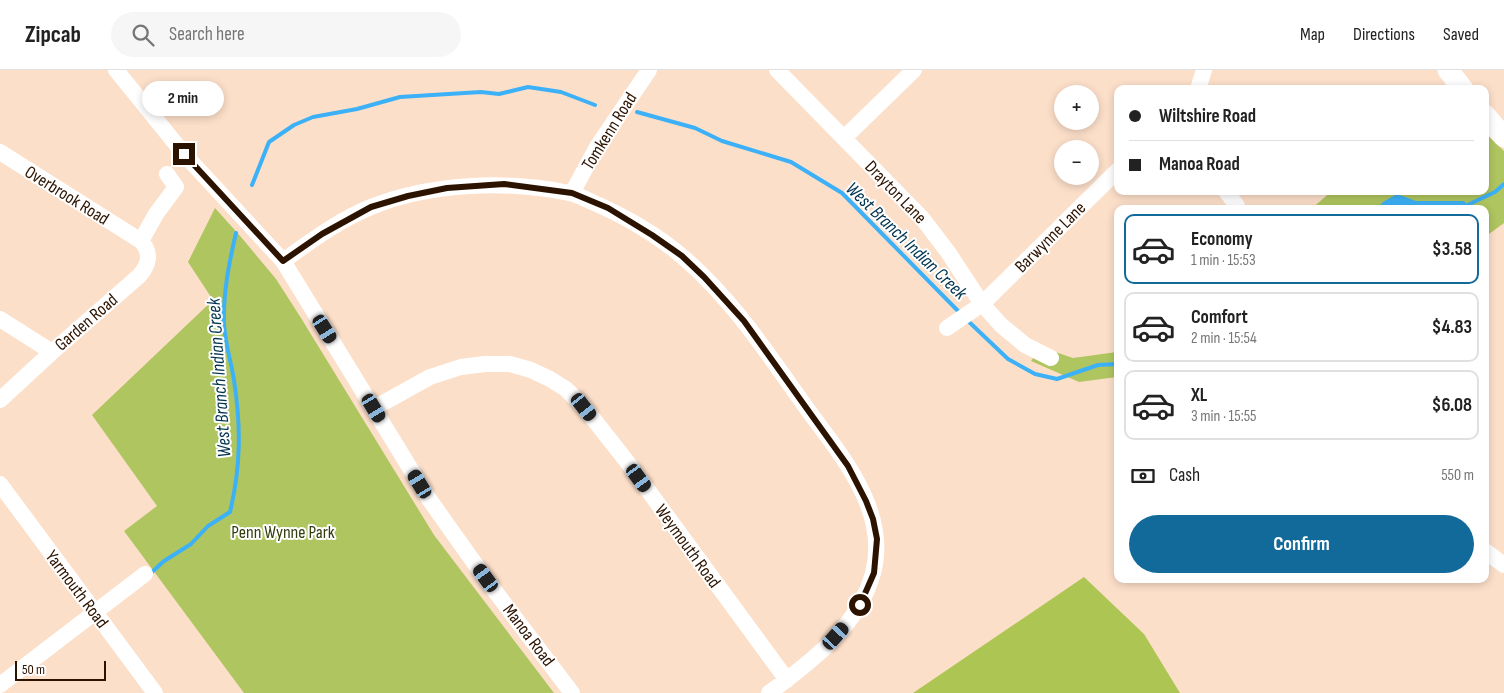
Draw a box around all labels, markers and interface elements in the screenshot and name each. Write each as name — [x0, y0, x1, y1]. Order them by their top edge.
search box — [111, 12, 461, 57]
text: Zipcab — [25, 20, 81, 49]
icon: search — [129, 21, 157, 49]
text: Search here — [169, 23, 245, 46]
text: Map — [1300, 24, 1325, 45]
text: Directions — [1353, 24, 1415, 45]
text: Saved — [1443, 24, 1479, 45]
callout: 2 min — [143, 82, 225, 116]
map controls — [1054, 85, 1099, 185]
button: + — [1054, 85, 1099, 130]
text: 2 min — [168, 89, 198, 108]
street label: Tomkenn Road — [577, 89, 641, 174]
text: Wiltshire Road — [1159, 105, 1256, 128]
button: − — [1054, 140, 1099, 185]
route end — [173, 143, 195, 165]
text: Manoa Road — [1159, 153, 1240, 176]
street label: Drayton Lane — [860, 156, 931, 228]
street label: Overbrook Road — [21, 161, 113, 230]
water label: West Branch Indian Creek — [841, 177, 972, 305]
street label: Barwynne Lane — [1011, 198, 1090, 277]
icon: car — [1131, 227, 1176, 272]
text: Economy — [1191, 228, 1253, 251]
text: $3.58 — [1432, 238, 1472, 261]
text: 1 min · 15:53 — [1191, 251, 1256, 270]
street label: Garden Road — [51, 290, 122, 355]
water label: West Branch Indian Creek — [202, 297, 237, 458]
icon: car — [1131, 305, 1176, 350]
text: Comfort — [1191, 306, 1248, 329]
car — [310, 312, 339, 346]
text: $4.83 — [1432, 316, 1472, 339]
text: 2 min · 15:54 — [1191, 329, 1257, 348]
icon: car — [1131, 383, 1176, 428]
text: XL — [1191, 384, 1207, 407]
car — [359, 391, 388, 425]
car — [568, 391, 599, 423]
text: $6.08 — [1432, 394, 1472, 417]
text: 3 min · 15:55 — [1191, 407, 1257, 426]
car — [624, 461, 653, 495]
icon: cash — [1129, 462, 1157, 490]
text: Cash — [1169, 464, 1200, 487]
text: 550 m — [1441, 466, 1474, 485]
car — [405, 467, 434, 501]
street label: Weymouth Road — [650, 500, 725, 592]
button: Confirm — [1129, 515, 1474, 573]
park label: Penn Wynne Park — [231, 522, 335, 543]
street label: Yarmouth Road — [41, 546, 112, 632]
car — [471, 561, 500, 595]
route start — [849, 594, 871, 616]
street label: Manoa Road — [498, 600, 559, 671]
car — [820, 620, 851, 652]
scale bar — [15, 658, 106, 681]
text: 50 m — [22, 661, 45, 678]

